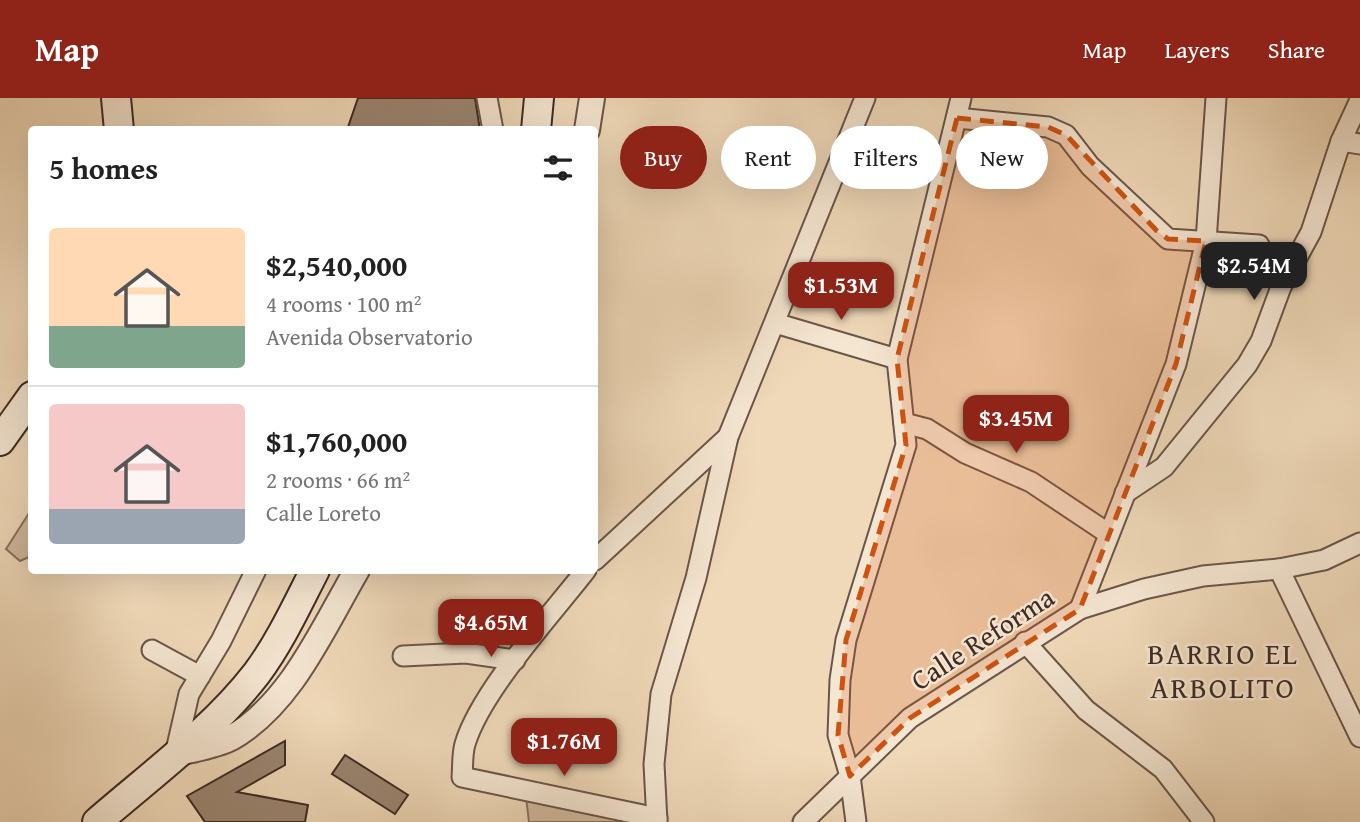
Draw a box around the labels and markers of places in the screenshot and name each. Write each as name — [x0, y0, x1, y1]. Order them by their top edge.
pin: $2.54M — [1197, 242, 1311, 302]
pin: $1.53M — [784, 262, 898, 322]
pin: $3.45M — [959, 396, 1073, 455]
pin: $4.65M — [434, 600, 548, 659]
pin: $1.76M — [507, 718, 621, 778]

